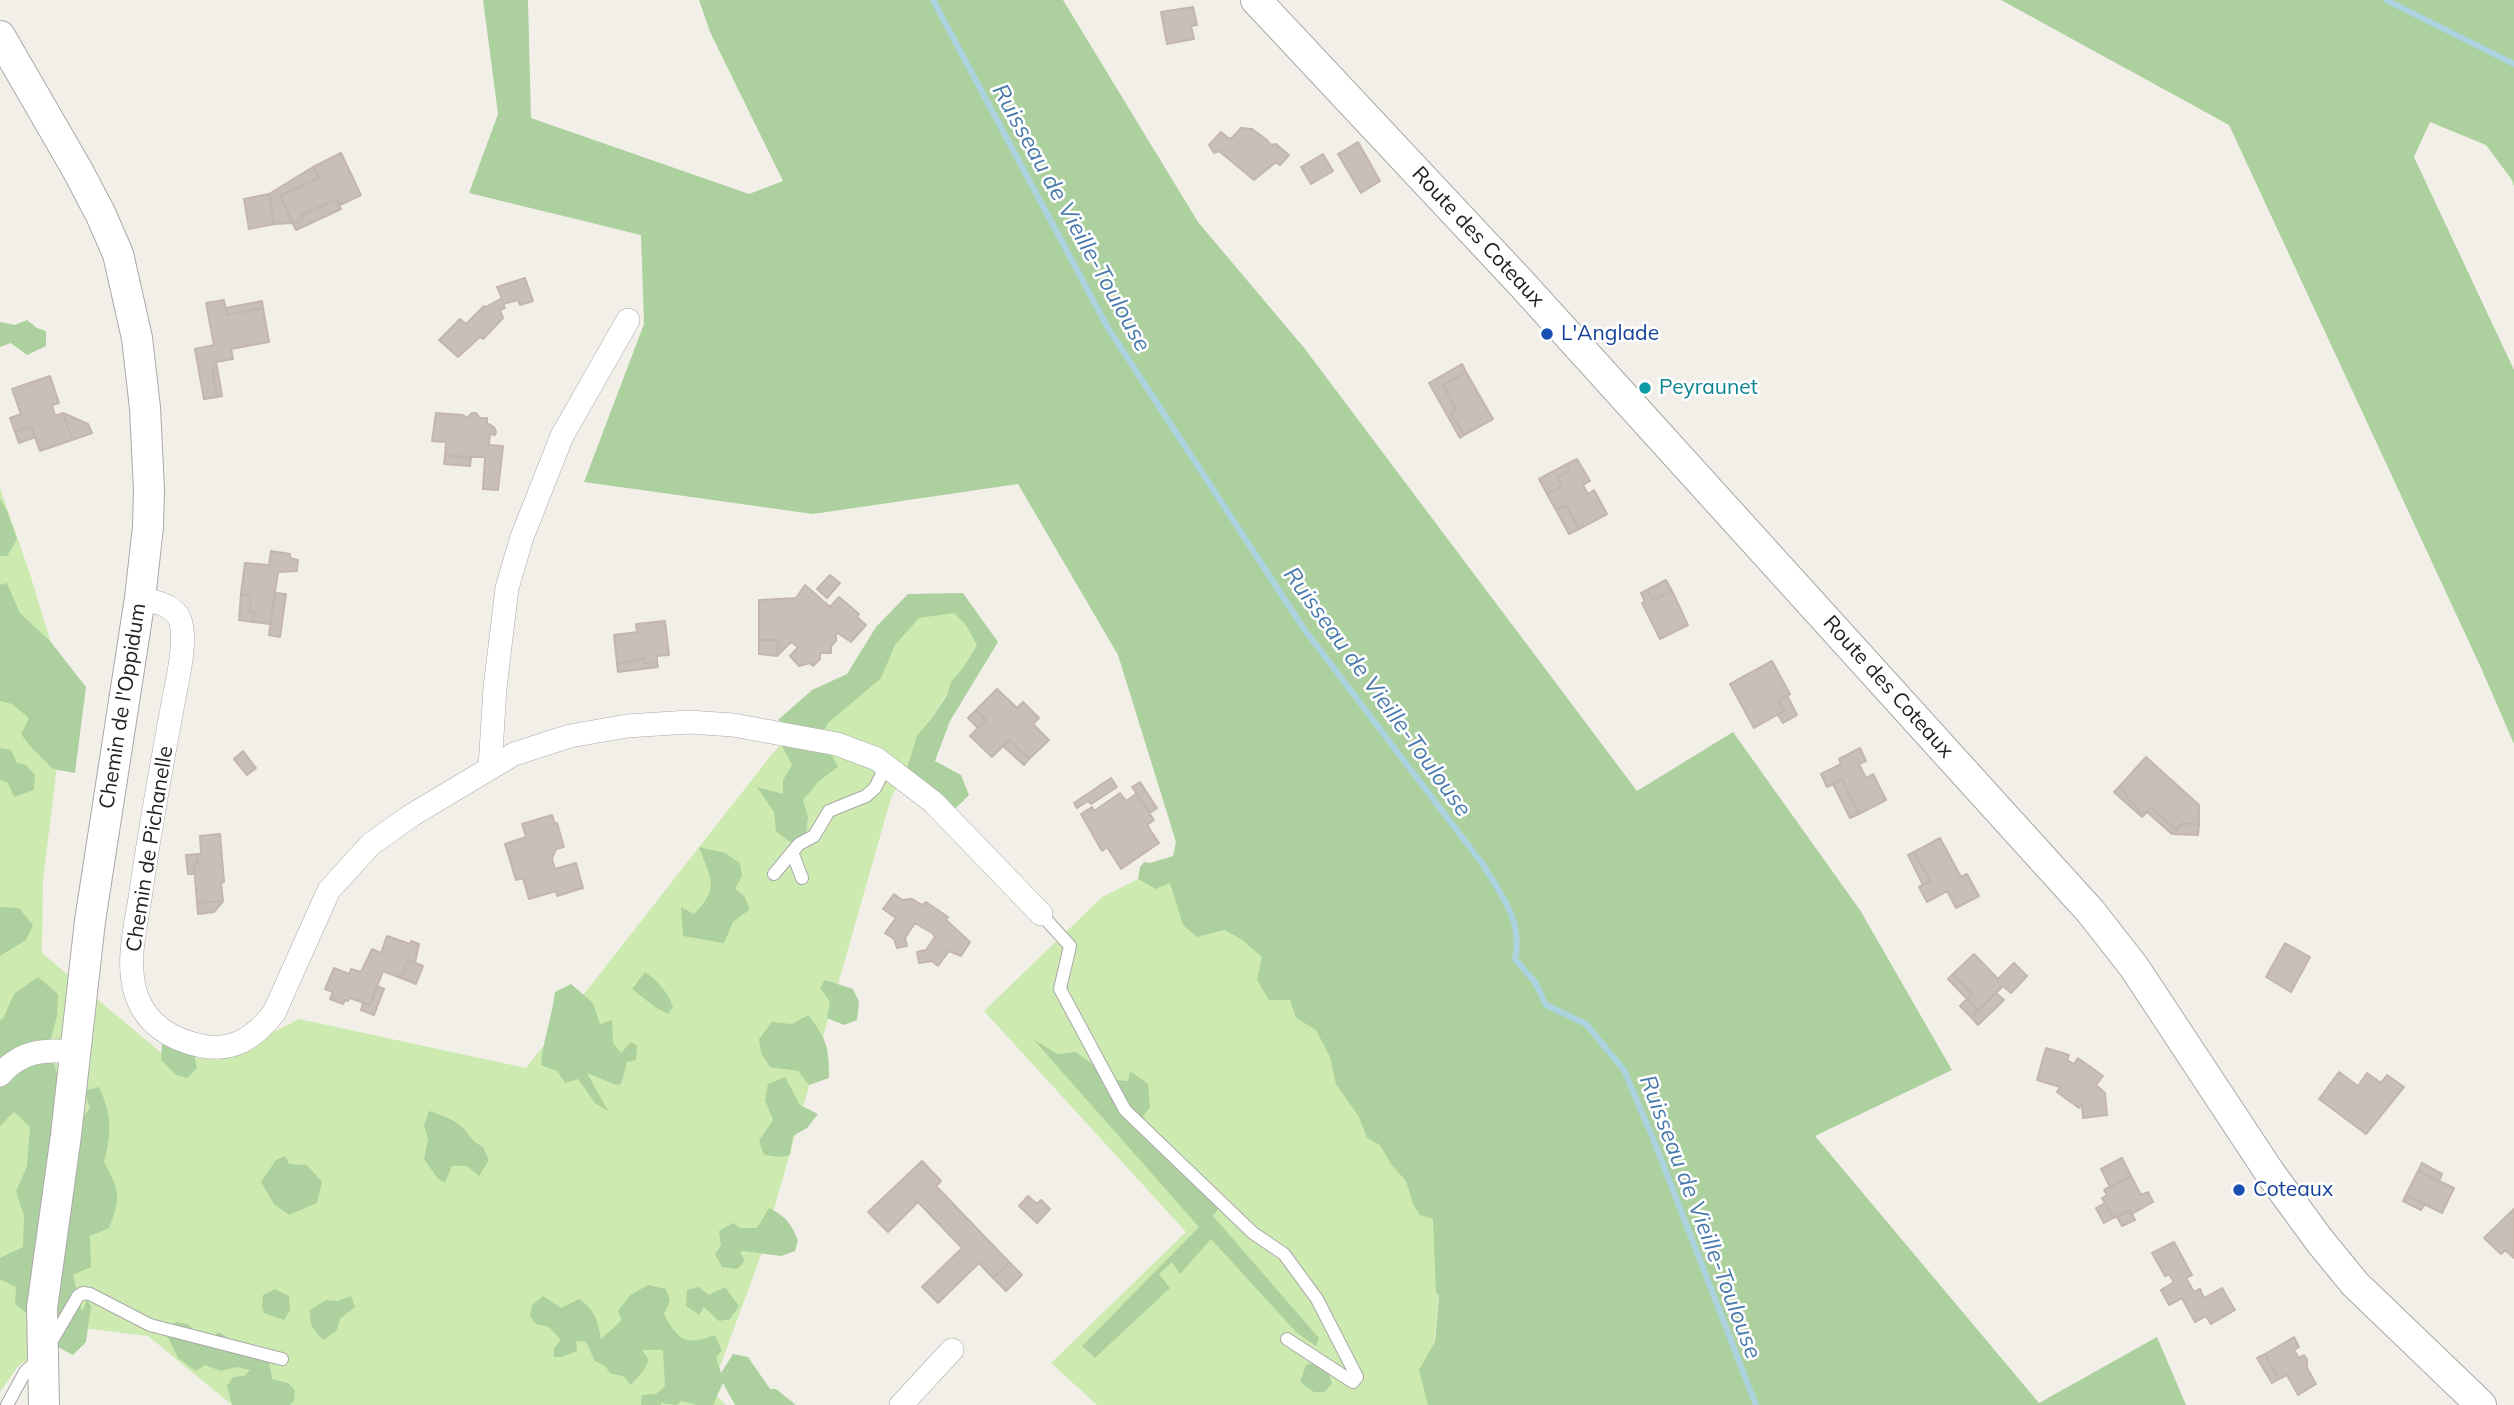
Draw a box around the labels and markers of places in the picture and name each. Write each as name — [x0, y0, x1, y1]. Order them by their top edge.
place label: L'Anglade — [1561, 321, 1659, 347]
marker: L'Anglade — [1539, 326, 1555, 342]
place label: Peyraunet — [1659, 375, 1758, 401]
marker: Peyraunet — [1637, 380, 1653, 396]
place label: Coteaux — [2253, 1177, 2333, 1203]
marker: Coteaux — [2231, 1182, 2247, 1198]

